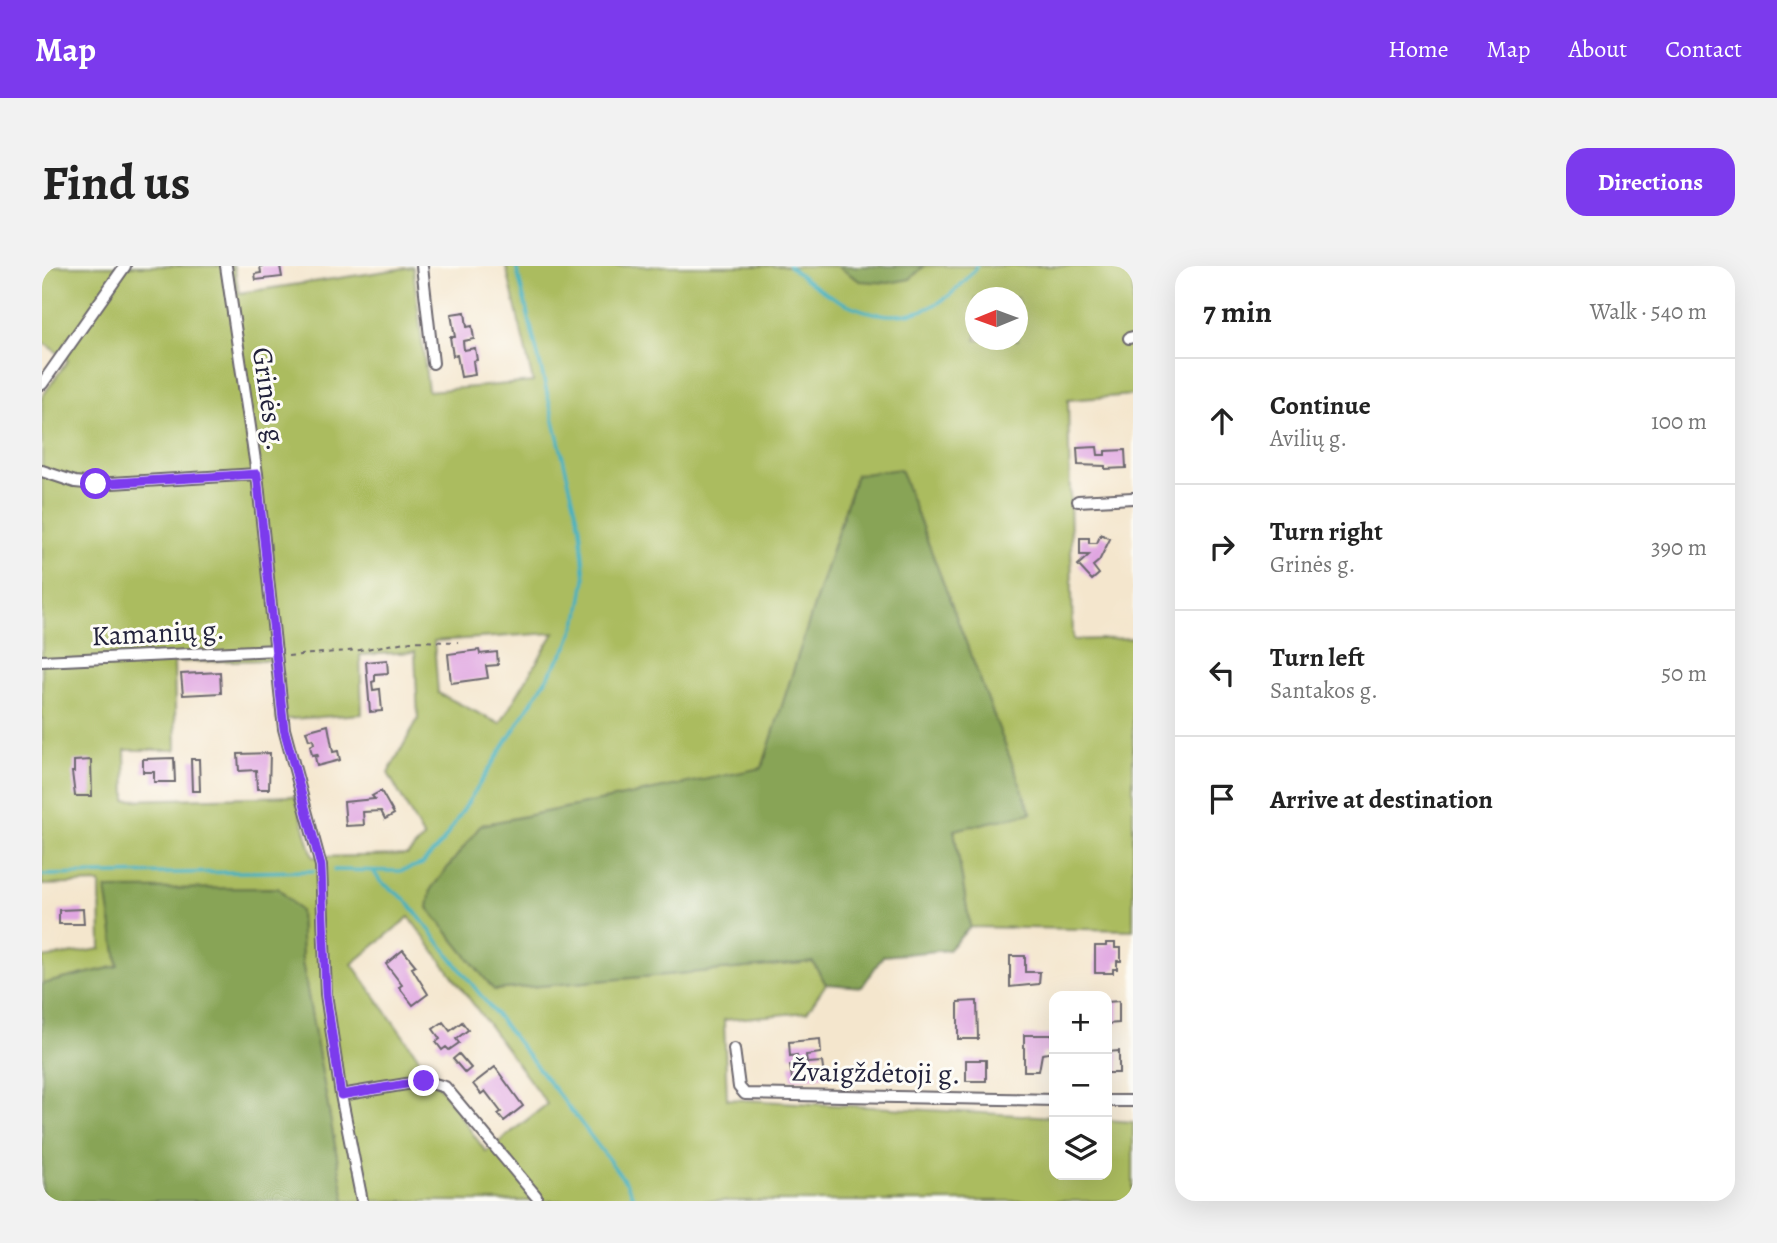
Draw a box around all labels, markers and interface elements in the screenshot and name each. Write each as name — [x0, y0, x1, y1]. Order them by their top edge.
text: Map — [35, 27, 96, 72]
text: Home — [1388, 33, 1449, 65]
text: Map — [1487, 33, 1531, 65]
text: About — [1569, 33, 1627, 65]
text: Contact — [1665, 33, 1742, 65]
button: Directions — [1566, 148, 1735, 216]
text: Find us — [42, 149, 190, 216]
north arrow — [965, 287, 1028, 350]
text: 7 min — [1203, 292, 1272, 332]
text: Walk · 540 m — [1590, 296, 1707, 327]
street label: Grinės g. — [243, 345, 295, 453]
text: Continue — [1270, 388, 1371, 423]
icon: ahead — [1203, 402, 1241, 440]
text: 100 m — [1651, 406, 1707, 437]
text: Avilių g. — [1270, 423, 1347, 454]
route start — [80, 468, 111, 499]
text: Turn right — [1270, 514, 1383, 549]
icon: right — [1203, 528, 1241, 566]
text: 390 m — [1651, 532, 1707, 563]
text: Grinės g. — [1270, 549, 1355, 580]
street label: Kamanių g. — [90, 611, 226, 655]
text: Turn left — [1270, 640, 1365, 675]
icon: left — [1203, 654, 1241, 692]
text: 50 m — [1661, 658, 1707, 689]
text: Santakos g. — [1270, 675, 1378, 706]
icon: arrive — [1203, 780, 1241, 818]
text: Arrive at destination — [1270, 782, 1493, 817]
map controls — [1049, 991, 1112, 1180]
button: + — [1049, 991, 1112, 1054]
street label: Žvaigždėtoji g. — [791, 1053, 961, 1093]
button: − — [1049, 1054, 1112, 1117]
route end — [408, 1065, 439, 1096]
button: layers — [1049, 1117, 1112, 1180]

